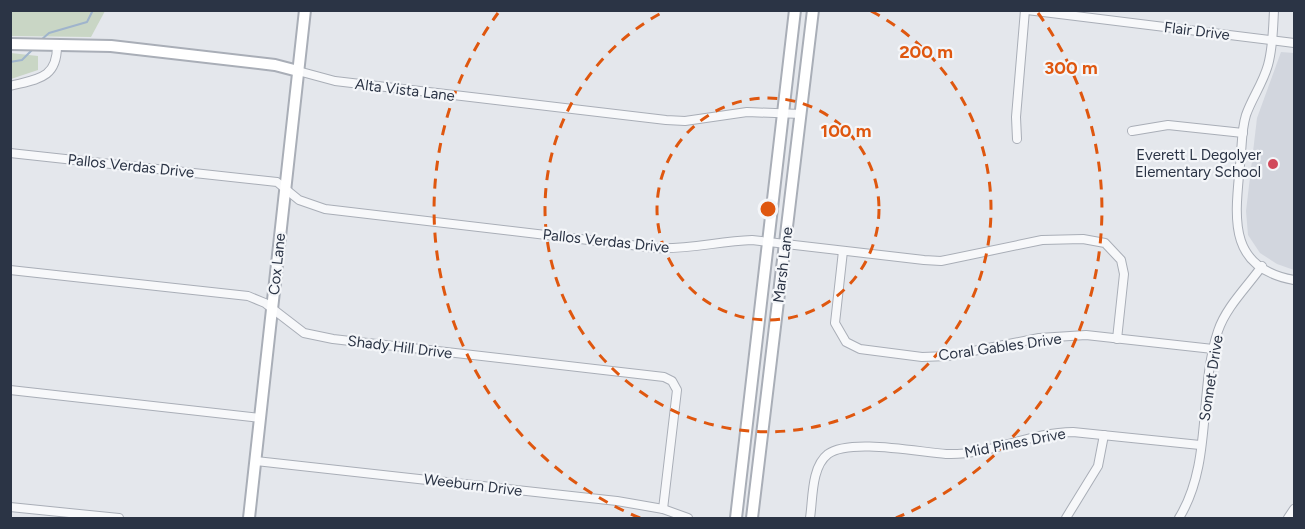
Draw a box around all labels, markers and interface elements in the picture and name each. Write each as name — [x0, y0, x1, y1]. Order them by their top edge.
street label: Flair Drive — [1163, 18, 1231, 44]
text: 200 m — [899, 41, 953, 63]
text: 300 m — [1044, 57, 1098, 79]
street label: Alta Vista Lane — [354, 75, 456, 105]
text: 100 m — [821, 120, 871, 142]
place label: Everett L Degolyer Elementary School — [1135, 146, 1261, 181]
street label: Pallos Verdas Drive — [67, 150, 195, 182]
marker: Everett L Degolyer Elementary School — [1266, 157, 1280, 171]
centre of rings — [758, 199, 778, 219]
street label: Pallos Verdas Drive — [542, 225, 670, 257]
street label: Marsh Lane — [769, 226, 797, 304]
street label: Cox Lane — [265, 232, 289, 296]
street label: Coral Gables Drive — [937, 329, 1063, 365]
street label: Shady Hill Drive — [347, 332, 453, 362]
street label: Sonnet Drive — [1195, 334, 1227, 422]
street label: Mid Pines Drive — [963, 424, 1067, 462]
street label: Weeburn Drive — [423, 470, 523, 500]

